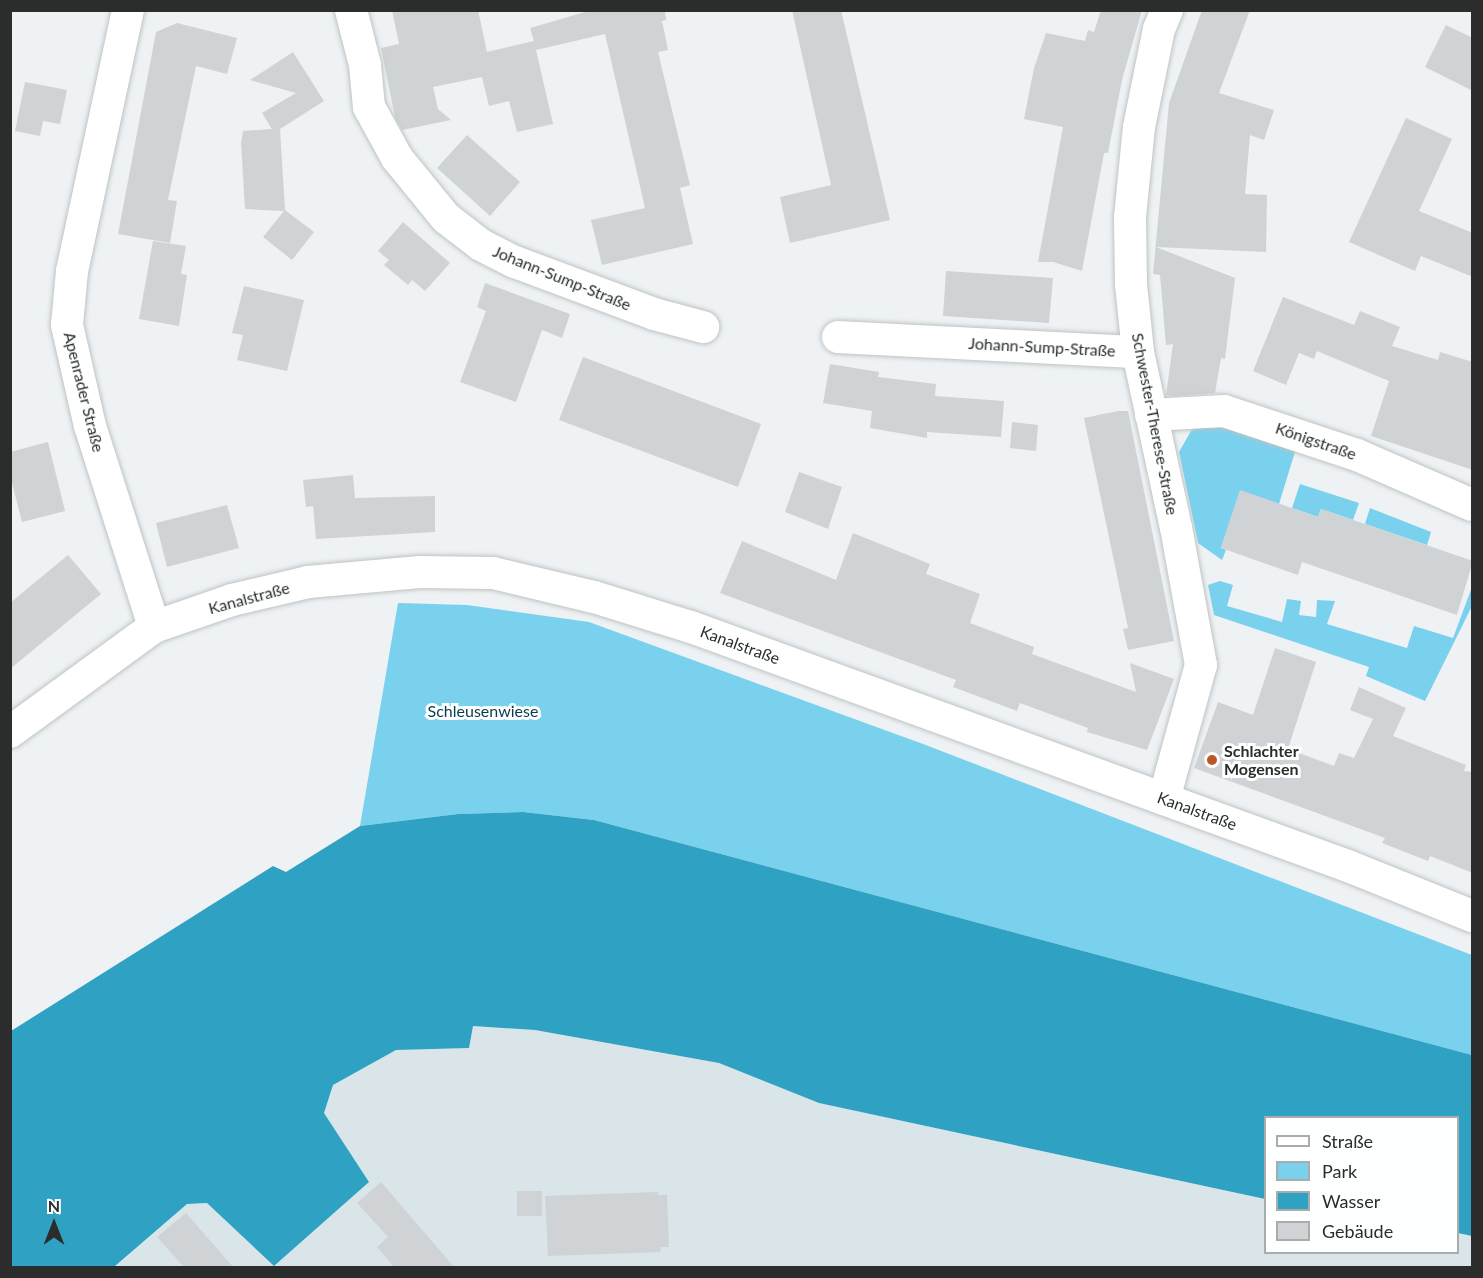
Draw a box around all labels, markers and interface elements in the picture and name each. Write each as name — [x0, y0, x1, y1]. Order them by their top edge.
street label: Johann-Sump-Straße — [490, 242, 634, 314]
street label: Apenrader Straße — [60, 330, 108, 454]
street label: Schwester-Therese-Straße — [1128, 331, 1182, 517]
street label: Johann-Sump-Straße — [968, 334, 1116, 360]
street label: Königstraße — [1273, 418, 1359, 464]
street label: Kanalstraße — [206, 578, 292, 618]
street label: Kanalstraße — [698, 622, 782, 668]
park label: Schleusenwiese — [428, 701, 538, 721]
place label: Schlachter Mogensen — [1224, 741, 1299, 779]
marker: Schlachter Mogensen — [1205, 753, 1219, 767]
street label: Kanalstraße — [1155, 788, 1239, 834]
legend — [1264, 1116, 1459, 1254]
text: Straße — [1322, 1130, 1373, 1152]
text: Park — [1322, 1160, 1357, 1182]
text: Wasser — [1322, 1190, 1380, 1212]
north arrow — [24, 1194, 84, 1254]
text: N — [48, 1196, 60, 1215]
text: Gebäude — [1322, 1220, 1393, 1242]

